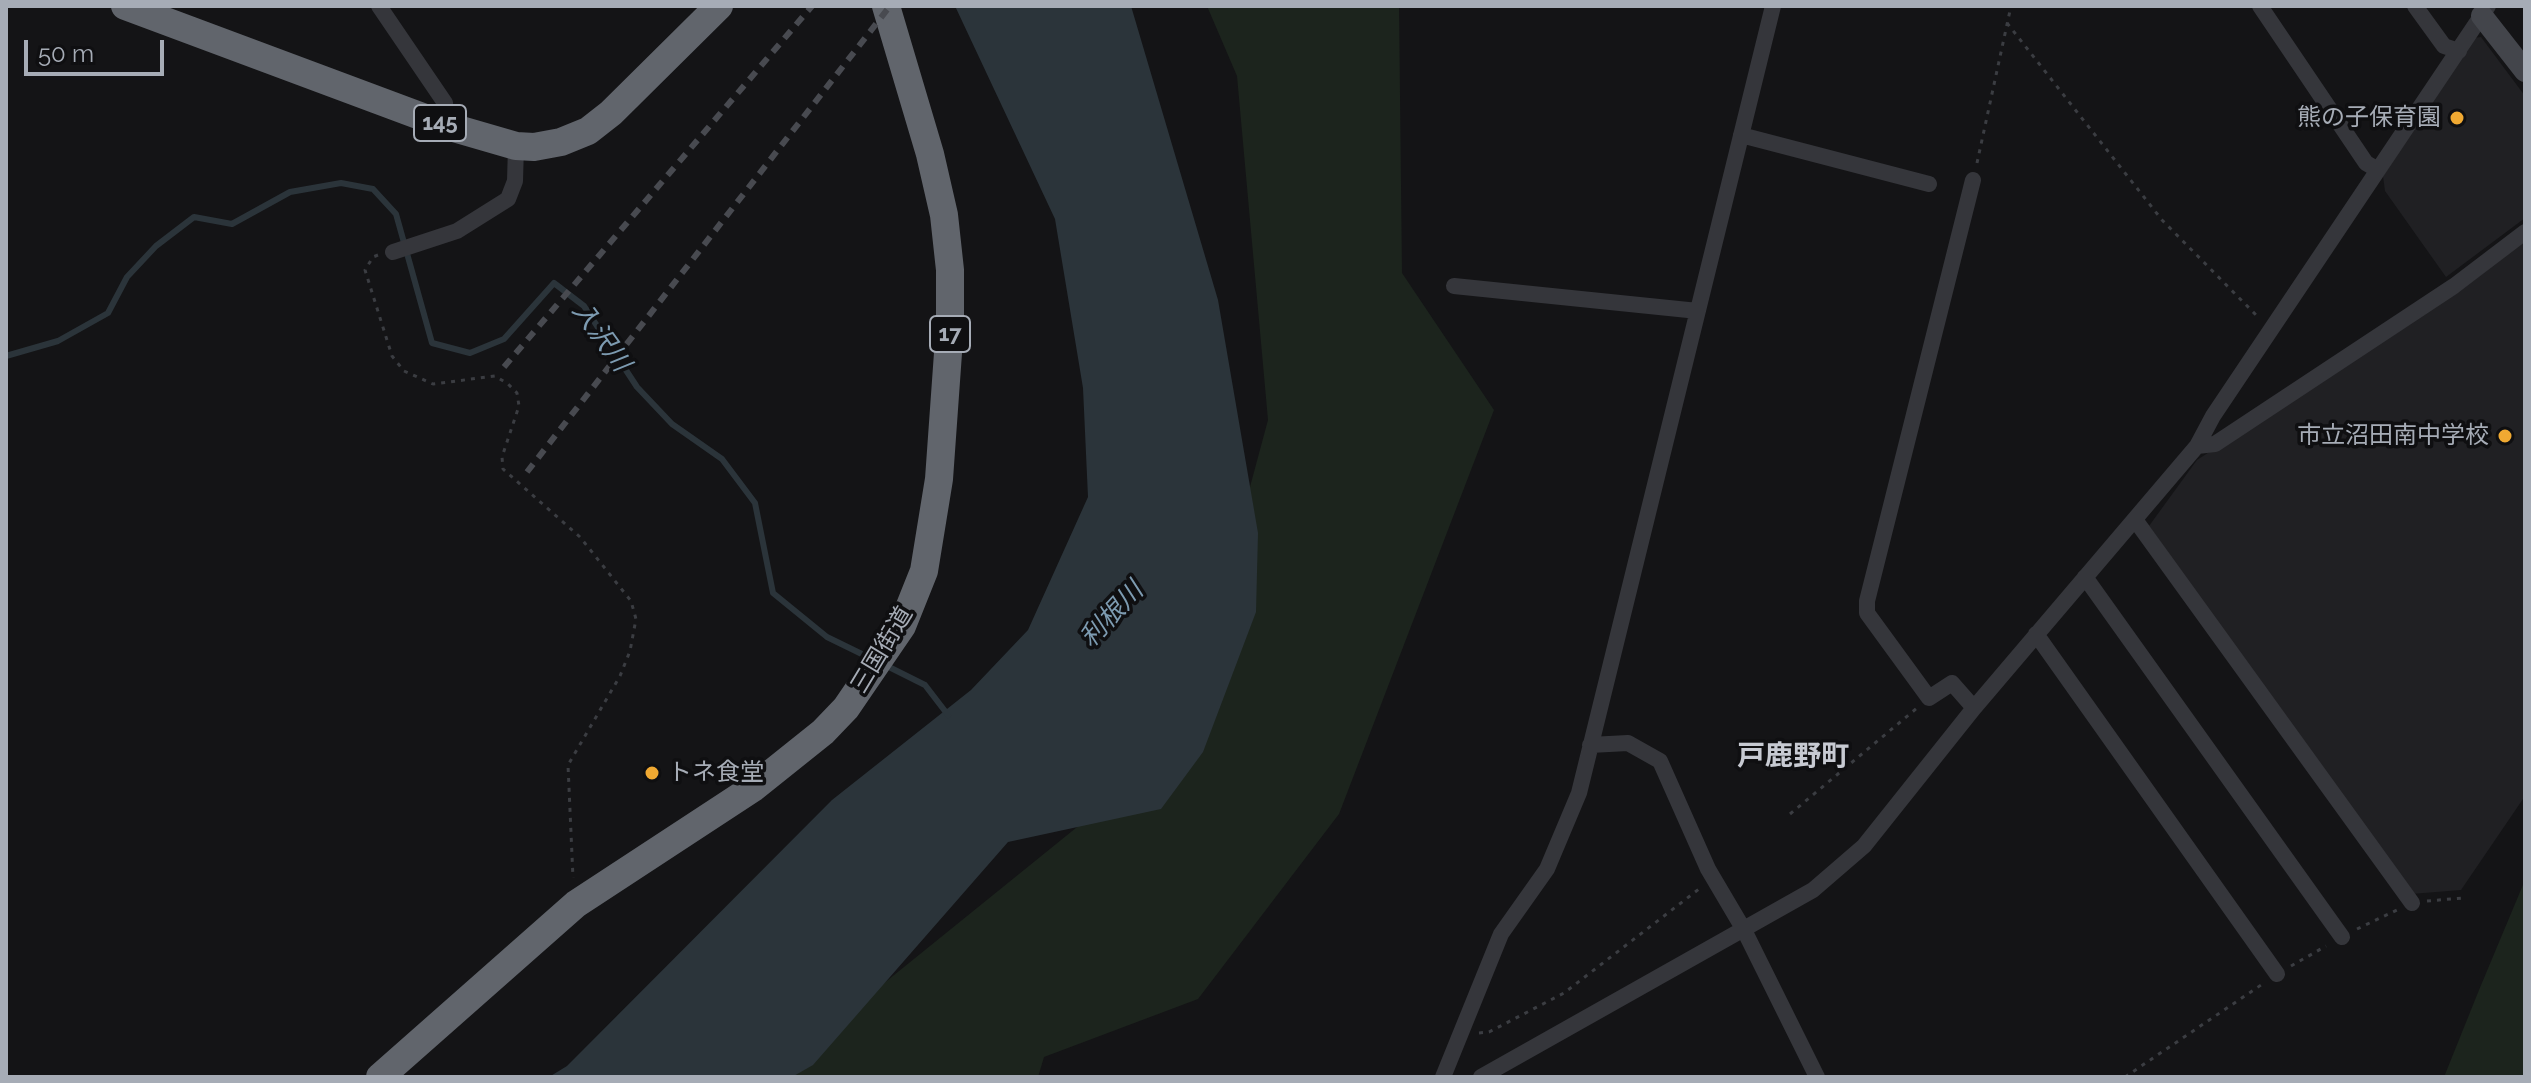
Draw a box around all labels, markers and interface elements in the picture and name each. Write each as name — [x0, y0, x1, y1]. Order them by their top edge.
scale bar — [28, 24, 168, 74]
text: 50 m — [38, 39, 94, 68]
place label: 熊の子保育園 — [2297, 104, 2441, 132]
road number: 145 — [414, 105, 466, 141]
marker: 熊の子保育園 — [2448, 109, 2466, 127]
water label: 入沢川 — [565, 296, 637, 378]
road number: 17 — [930, 316, 970, 352]
place label: 市立沼田南中学校 — [2297, 422, 2489, 450]
marker: 市立沼田南中学校 — [2496, 427, 2514, 445]
water label: 利根川 — [1074, 576, 1150, 654]
street label: 三国街道 — [845, 601, 919, 699]
district label: 戸鹿野町 — [1737, 740, 1849, 774]
place label: トネ食堂 — [668, 759, 764, 787]
marker: トネ食堂 — [643, 764, 661, 782]

